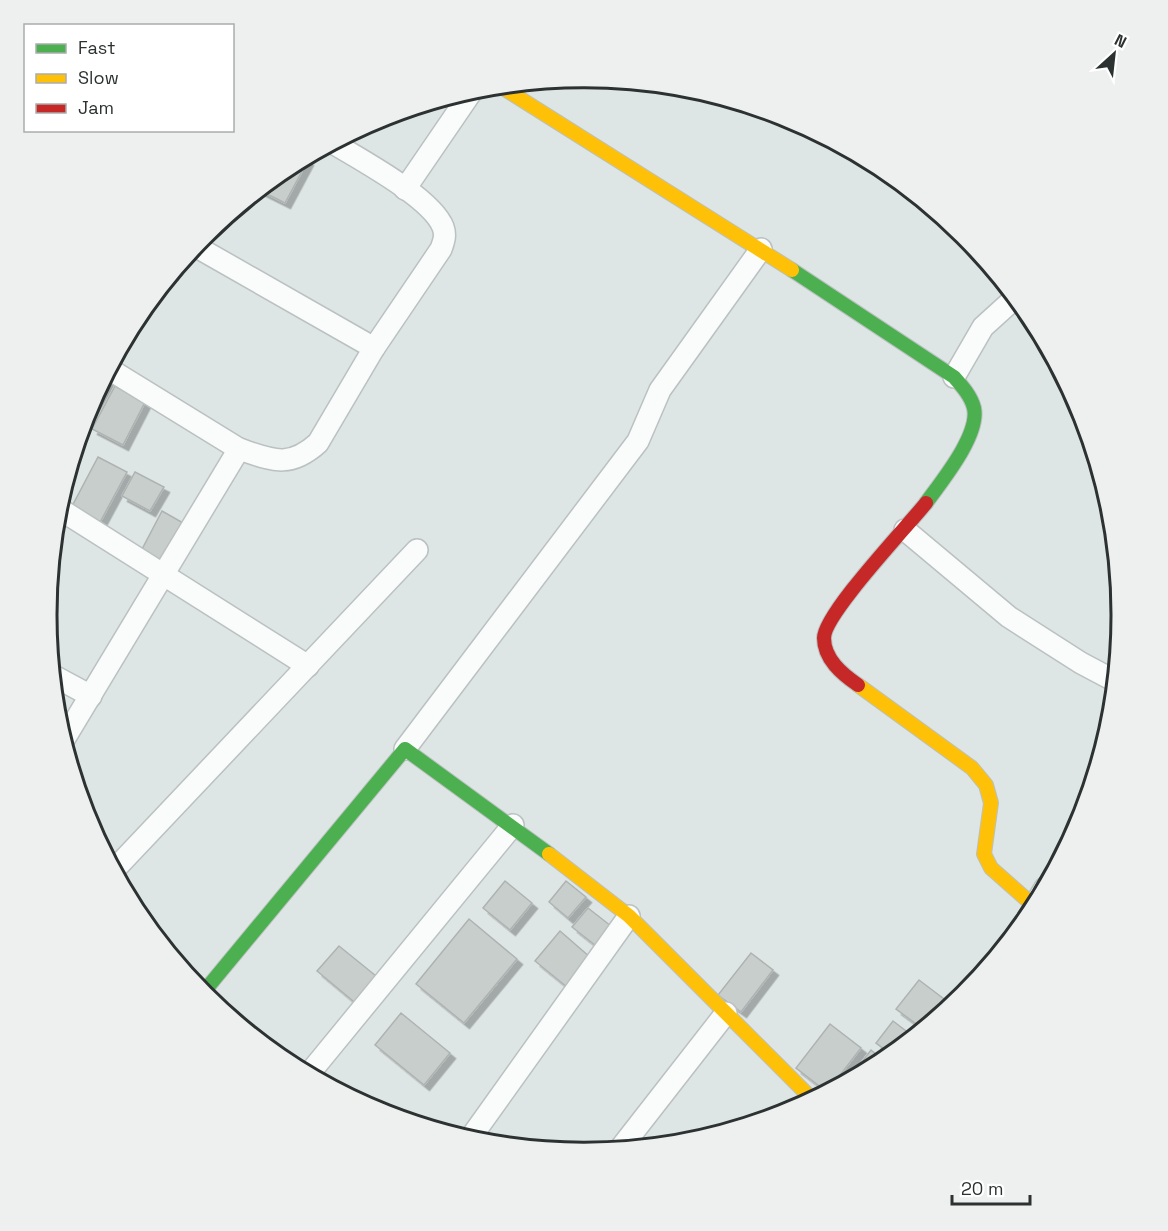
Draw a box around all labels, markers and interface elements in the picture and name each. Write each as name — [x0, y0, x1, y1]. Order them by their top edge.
legend — [24, 24, 234, 132]
north arrow — [1084, 24, 1144, 84]
text: N — [1111, 29, 1130, 53]
text: Fast — [78, 36, 115, 59]
text: Slow — [78, 66, 119, 89]
text: Jam — [78, 96, 114, 119]
scale bar — [952, 1168, 1030, 1206]
text: 20 m — [961, 1177, 1004, 1200]

